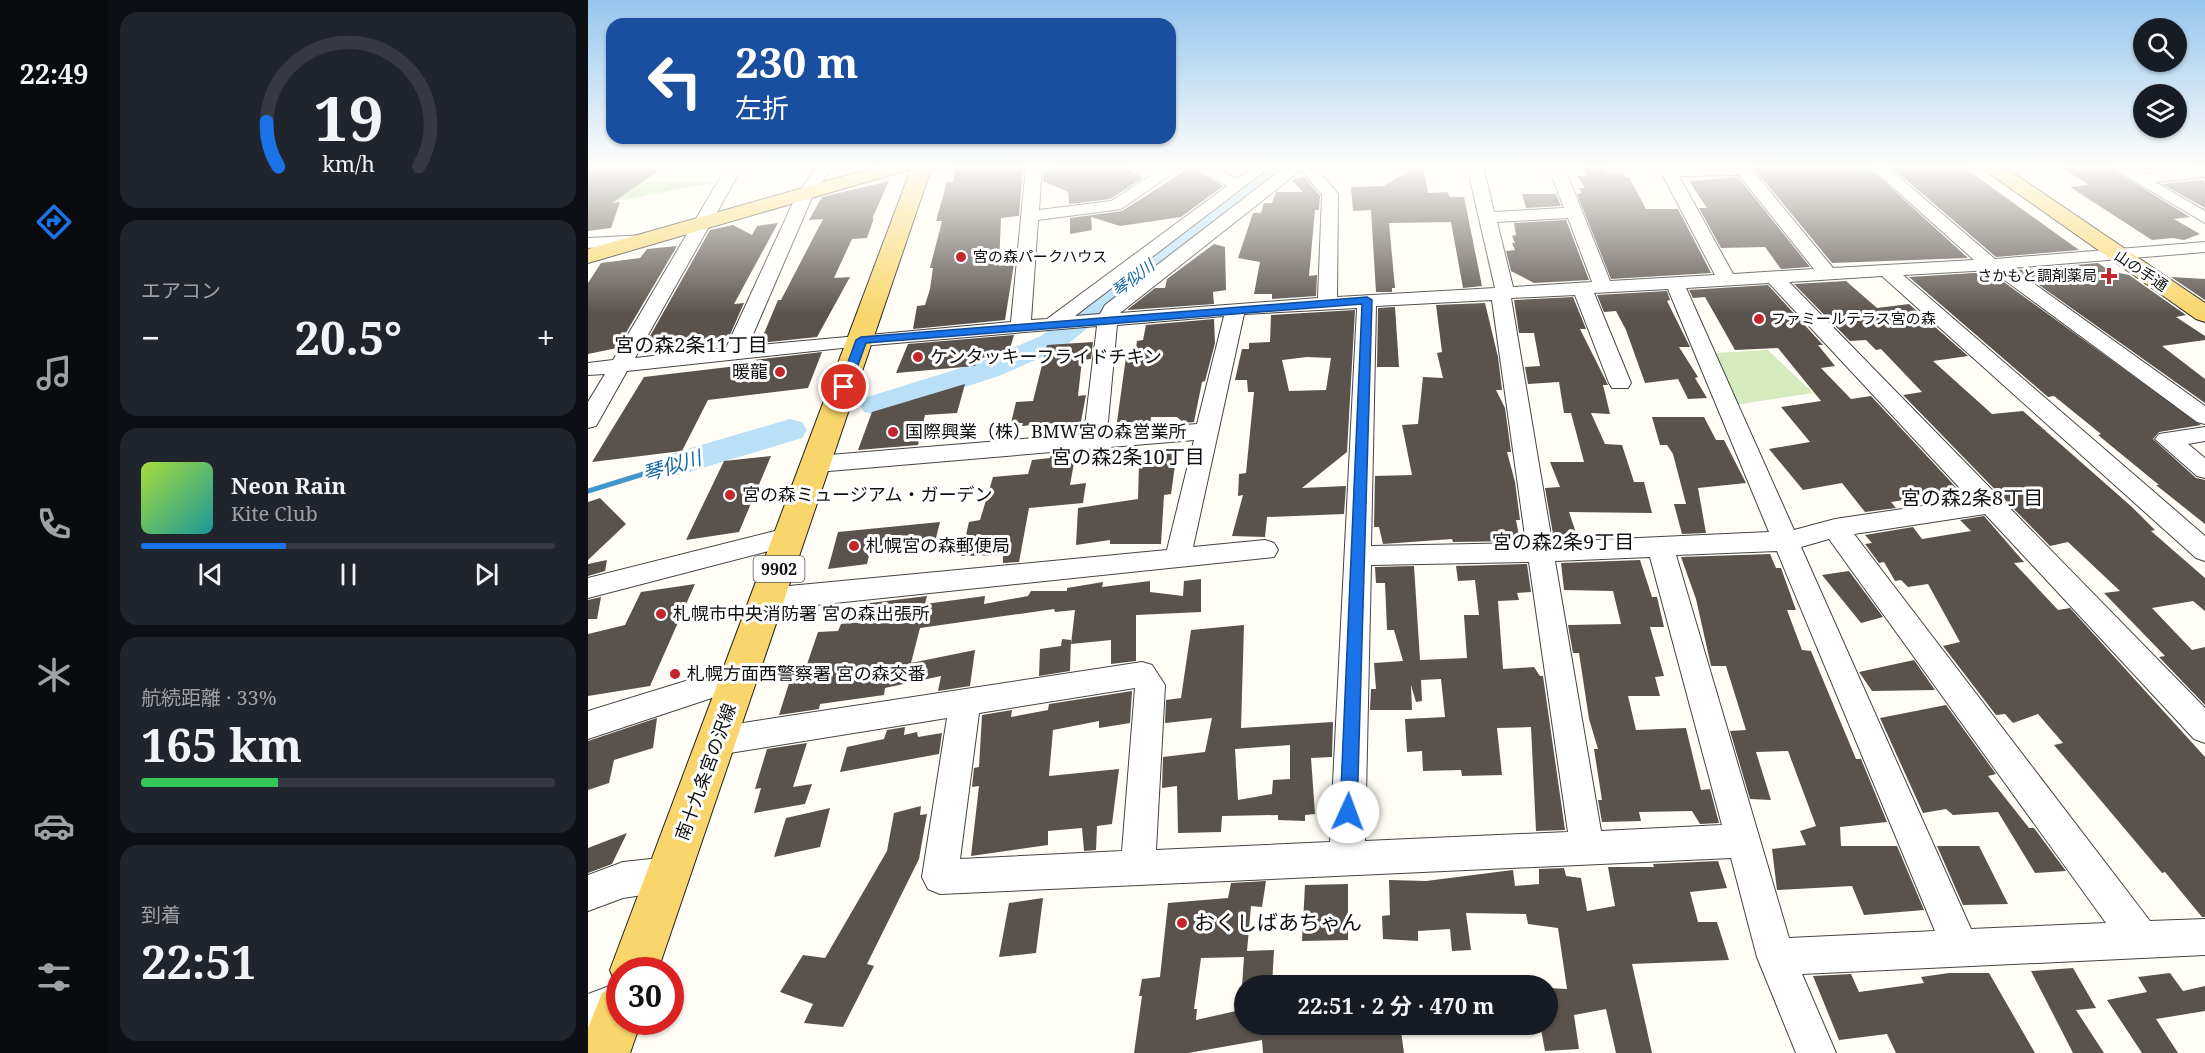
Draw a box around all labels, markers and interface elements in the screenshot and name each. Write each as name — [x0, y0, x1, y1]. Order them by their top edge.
map controls — [2133, 18, 2187, 138]
button: search — [2133, 18, 2187, 72]
text: 230 m — [735, 33, 859, 90]
icon: left — [636, 42, 714, 120]
text: 22:49 — [19, 55, 89, 92]
text: 19 — [313, 74, 383, 159]
button: layers — [2133, 84, 2187, 138]
text: 左折 — [735, 89, 789, 126]
text: km/h — [322, 149, 375, 178]
icon: directions — [33, 201, 75, 243]
street label: 山の手通 — [2111, 245, 2172, 295]
place label: 宮の森パークハウス — [973, 246, 1107, 266]
marker: 宮の森パークハウス — [954, 250, 968, 264]
water label: 琴似川 — [1107, 253, 1160, 301]
place label: さかもと調剤薬局 — [1977, 265, 2097, 285]
marker: さかもと調剤薬局 — [2102, 269, 2116, 283]
text: エアコン — [141, 277, 221, 304]
text: 20.5° — [295, 307, 402, 368]
place label: ファミールテラス宮の森 — [1771, 308, 1936, 328]
marker: ファミールテラス宮の森 — [1752, 312, 1766, 326]
text: − — [141, 315, 160, 360]
text: + — [537, 315, 555, 360]
district label: 宮の森2条11丁目 — [614, 331, 768, 358]
place label: ケンタッキーフライドチキン — [930, 344, 1162, 368]
marker: ケンタッキーフライドチキン — [911, 350, 925, 364]
icon: music — [33, 352, 75, 394]
place label: 暖龍 — [732, 359, 768, 383]
pin — [818, 361, 869, 412]
marker: 暖龍 — [773, 365, 787, 379]
icon: arrive — [827, 370, 860, 403]
place label: 国際興業（株）BMW宮の森営業所 — [905, 419, 1187, 443]
marker: 国際興業（株）BMW宮の森営業所 — [886, 425, 900, 439]
water label: 琴似川 — [639, 443, 706, 487]
district label: 宮の森2条10丁目 — [1051, 443, 1205, 470]
text: Neon Rain — [231, 470, 346, 500]
place label: 宮の森ミュージアム・ガーデン — [742, 482, 992, 506]
district label: 宮の森2条8丁目 — [1901, 484, 2043, 511]
marker: 宮の森ミュージアム・ガーデン — [723, 488, 737, 502]
text: Kite Club — [231, 500, 318, 527]
icon: phone — [33, 503, 75, 545]
district label: 宮の森2条9丁目 — [1492, 528, 1634, 555]
place label: 札幌宮の森郵便局 — [866, 533, 1010, 557]
marker: 札幌宮の森郵便局 — [847, 539, 861, 553]
road number: 9902 — [754, 556, 804, 582]
icon: previous — [194, 558, 227, 591]
icon: pause — [332, 558, 365, 591]
icon: next — [470, 558, 503, 591]
place label: 札幌市中央消防署 宮の森出張所 — [673, 601, 930, 625]
marker: 札幌市中央消防署 宮の森出張所 — [654, 607, 668, 621]
icon: climate — [33, 654, 75, 696]
place label: 札幌方面西警察署 宮の森交番 — [687, 661, 926, 685]
marker: 札幌方面西警察署 宮の森交番 — [668, 667, 682, 681]
text: 航続距離 · 33% — [141, 684, 277, 711]
street label: 南十九条宮の沢線 — [669, 700, 741, 843]
text: 165 km — [141, 714, 302, 775]
position arrow — [1316, 780, 1380, 844]
icon: car — [33, 805, 75, 847]
text: 到着 — [141, 901, 181, 928]
place label: おくしばあちゃん — [1194, 908, 1362, 936]
marker: おくしばあちゃん — [1175, 916, 1189, 930]
text: 22:51 — [141, 931, 256, 992]
icon: filters — [33, 956, 75, 998]
speed limit sign: 30 — [606, 957, 684, 1035]
text: 22:51 · 2 分 · 470 m — [1297, 990, 1495, 1020]

